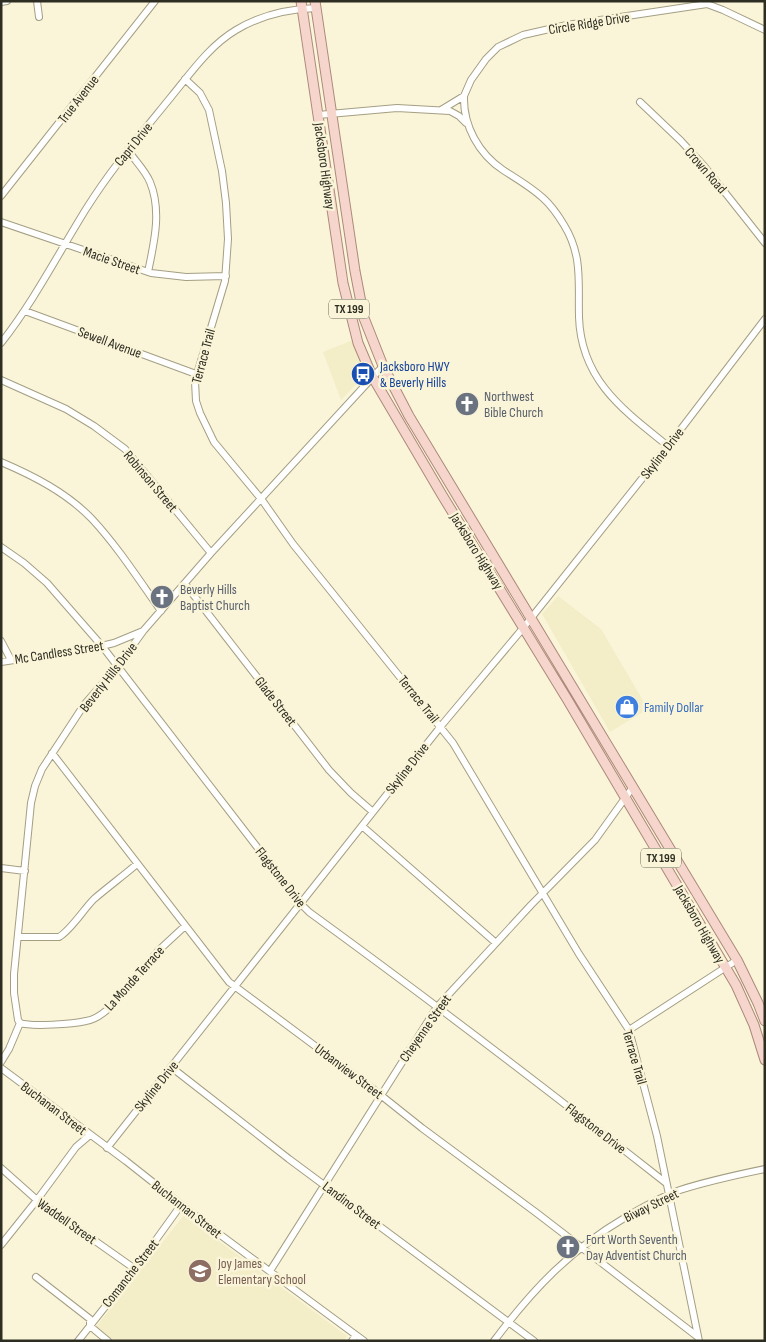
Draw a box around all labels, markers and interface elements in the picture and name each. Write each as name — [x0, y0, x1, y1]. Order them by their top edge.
street label: Circle Ridge Drive — [547, 9, 631, 38]
street label: True Avenue — [54, 72, 103, 127]
street label: Capri Drive — [111, 119, 156, 169]
street label: Jacksboro Highway — [310, 121, 339, 211]
street label: Crown Road — [681, 144, 730, 197]
street label: Macie Street — [81, 243, 143, 278]
road number: TX 199 — [329, 300, 369, 318]
street label: Sewell Avenue — [76, 323, 144, 362]
street label: Terrace Trail — [188, 327, 219, 385]
place label: Jacksboro HWY & Beverly Hills — [379, 358, 450, 391]
bus stop icon: Jacksboro HWY & Beverly Hills — [350, 361, 376, 387]
place label: Northwest Bible Church — [484, 388, 543, 421]
church icon: Northwest Bible Church — [454, 391, 480, 417]
street label: Skyline Drive — [637, 424, 688, 482]
street label: Robinson Street — [120, 447, 181, 516]
street label: Jacksboro Highway — [446, 509, 507, 593]
place label: Beverly Hills Baptist Church — [180, 581, 250, 614]
church icon: Beverly Hills Baptist Church — [149, 584, 175, 610]
street label: Mc Candless Street — [13, 637, 105, 668]
street label: Beverly Hills Drive — [76, 639, 141, 715]
street label: Terrace Trail — [394, 672, 443, 726]
street label: Glade Street — [251, 673, 300, 729]
shop icon: Family Dollar — [614, 694, 640, 720]
place label: Family Dollar — [644, 699, 704, 716]
street label: Skyline Drive — [382, 739, 433, 797]
street label: Flagstone Drive — [252, 844, 310, 911]
road number: TX 199 — [641, 848, 681, 868]
street label: Jacksboro Highway — [670, 881, 729, 967]
street label: La Monde Terrace — [101, 942, 168, 1014]
street label: Cheyenne Street — [396, 991, 455, 1065]
street label: Terrace Trail — [619, 1028, 650, 1086]
street label: Urbanview Street — [311, 1040, 386, 1103]
street label: Skyline Drive — [131, 1057, 182, 1115]
street label: Buchanan Street — [17, 1078, 90, 1139]
street label: Flagstone Drive — [562, 1099, 629, 1157]
street label: Buchannan Street — [148, 1177, 225, 1242]
street label: Landino Street — [319, 1178, 384, 1233]
street label: Biway Street — [621, 1185, 681, 1226]
street label: Waddell Street — [34, 1195, 100, 1248]
place label: Fort Worth Seventh Day Adventist Church — [586, 1231, 687, 1264]
church icon: Fort Worth Seventh Day Adventist Church — [555, 1234, 581, 1260]
street label: Comanche Street — [99, 1236, 162, 1311]
place label: Joy James Elementary School — [217, 1255, 306, 1288]
school or university icon: Joy James Elementary School — [187, 1258, 213, 1284]

